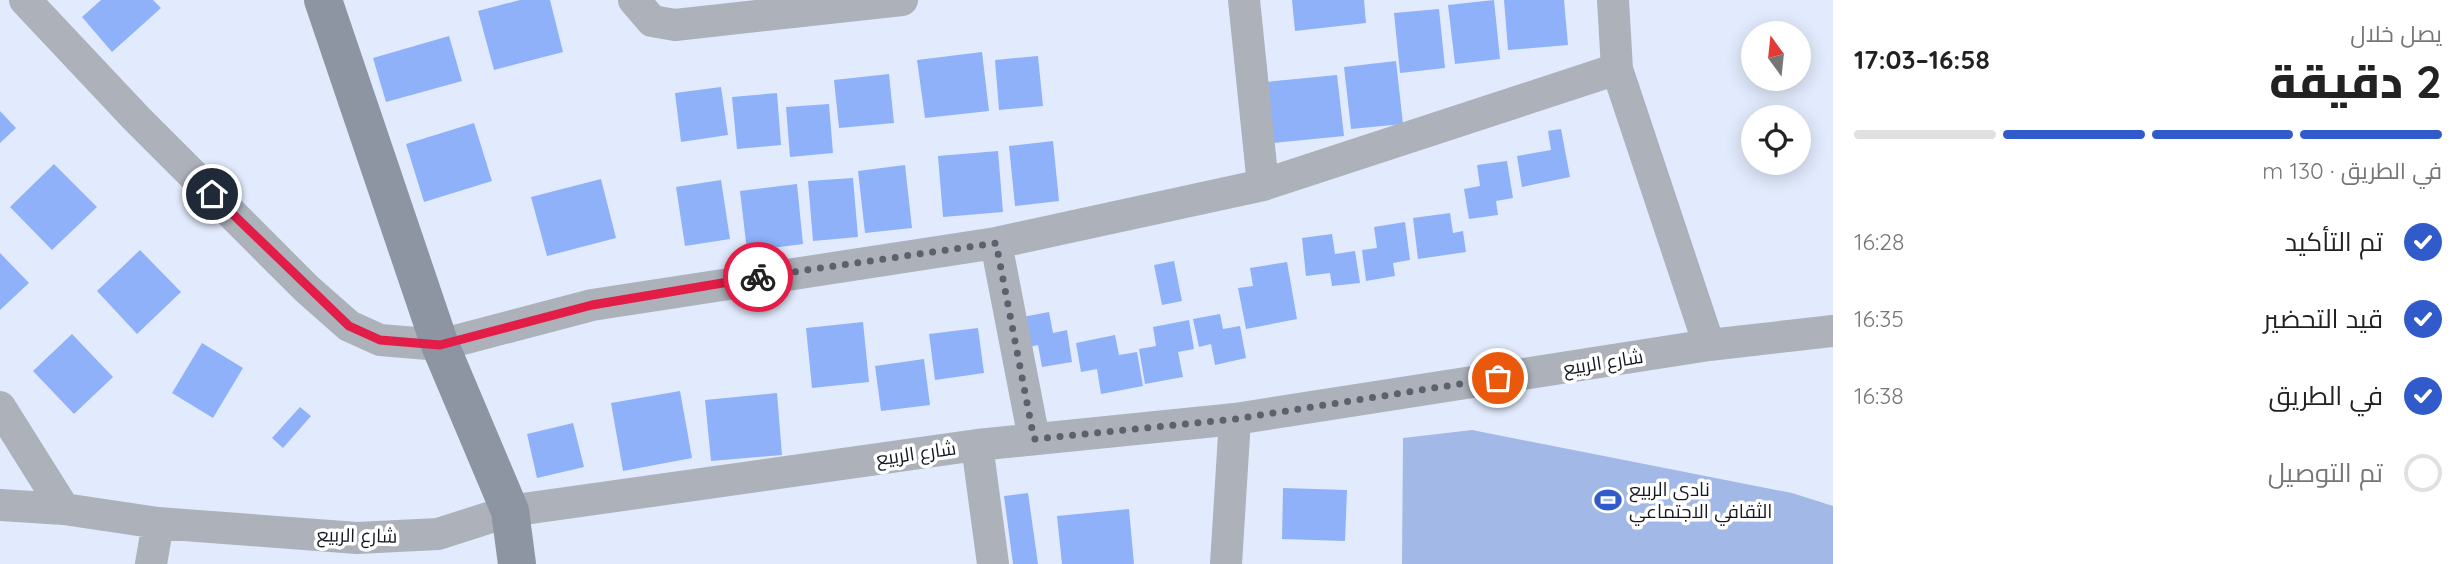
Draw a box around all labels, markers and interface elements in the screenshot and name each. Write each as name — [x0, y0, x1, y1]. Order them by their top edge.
text: يصل خلال — [2350, 19, 2442, 48]
north arrow — [1741, 21, 1811, 91]
map controls — [1741, 21, 1811, 175]
text: 16:58–17:03 — [1854, 43, 1990, 76]
text: 2 دقيقة — [2269, 52, 2442, 110]
button: locate — [1741, 105, 1811, 175]
text: في الطريق · 130 m — [2262, 156, 2442, 185]
pin — [182, 164, 242, 224]
icon: home — [193, 175, 231, 213]
icon: check — [2404, 223, 2442, 261]
text: تم التأكيد — [2285, 225, 2383, 258]
text: 16:28 — [1854, 227, 1904, 256]
courier — [723, 242, 793, 312]
icon: bike — [739, 258, 777, 296]
icon: check — [2404, 300, 2442, 338]
text: قيد التحضير — [2263, 302, 2383, 335]
text: 16:35 — [1854, 304, 1904, 333]
street label: شارع الربيع — [1561, 344, 1645, 382]
pin — [1468, 348, 1528, 408]
icon: bag — [1479, 359, 1517, 397]
icon: check — [2404, 377, 2442, 415]
text: في الطريق — [2269, 379, 2383, 412]
text: 16:38 — [1854, 381, 1904, 410]
street label: شارع الربيع — [874, 436, 958, 472]
text: تم التوصيل — [2268, 456, 2383, 489]
place label: نادي الربيع الثقافي الاجتماعي — [1629, 477, 1772, 526]
sports icon: نادي الربيع الثقافي الاجتماعي — [1593, 485, 1623, 515]
street label: شارع الربيع — [316, 522, 398, 550]

